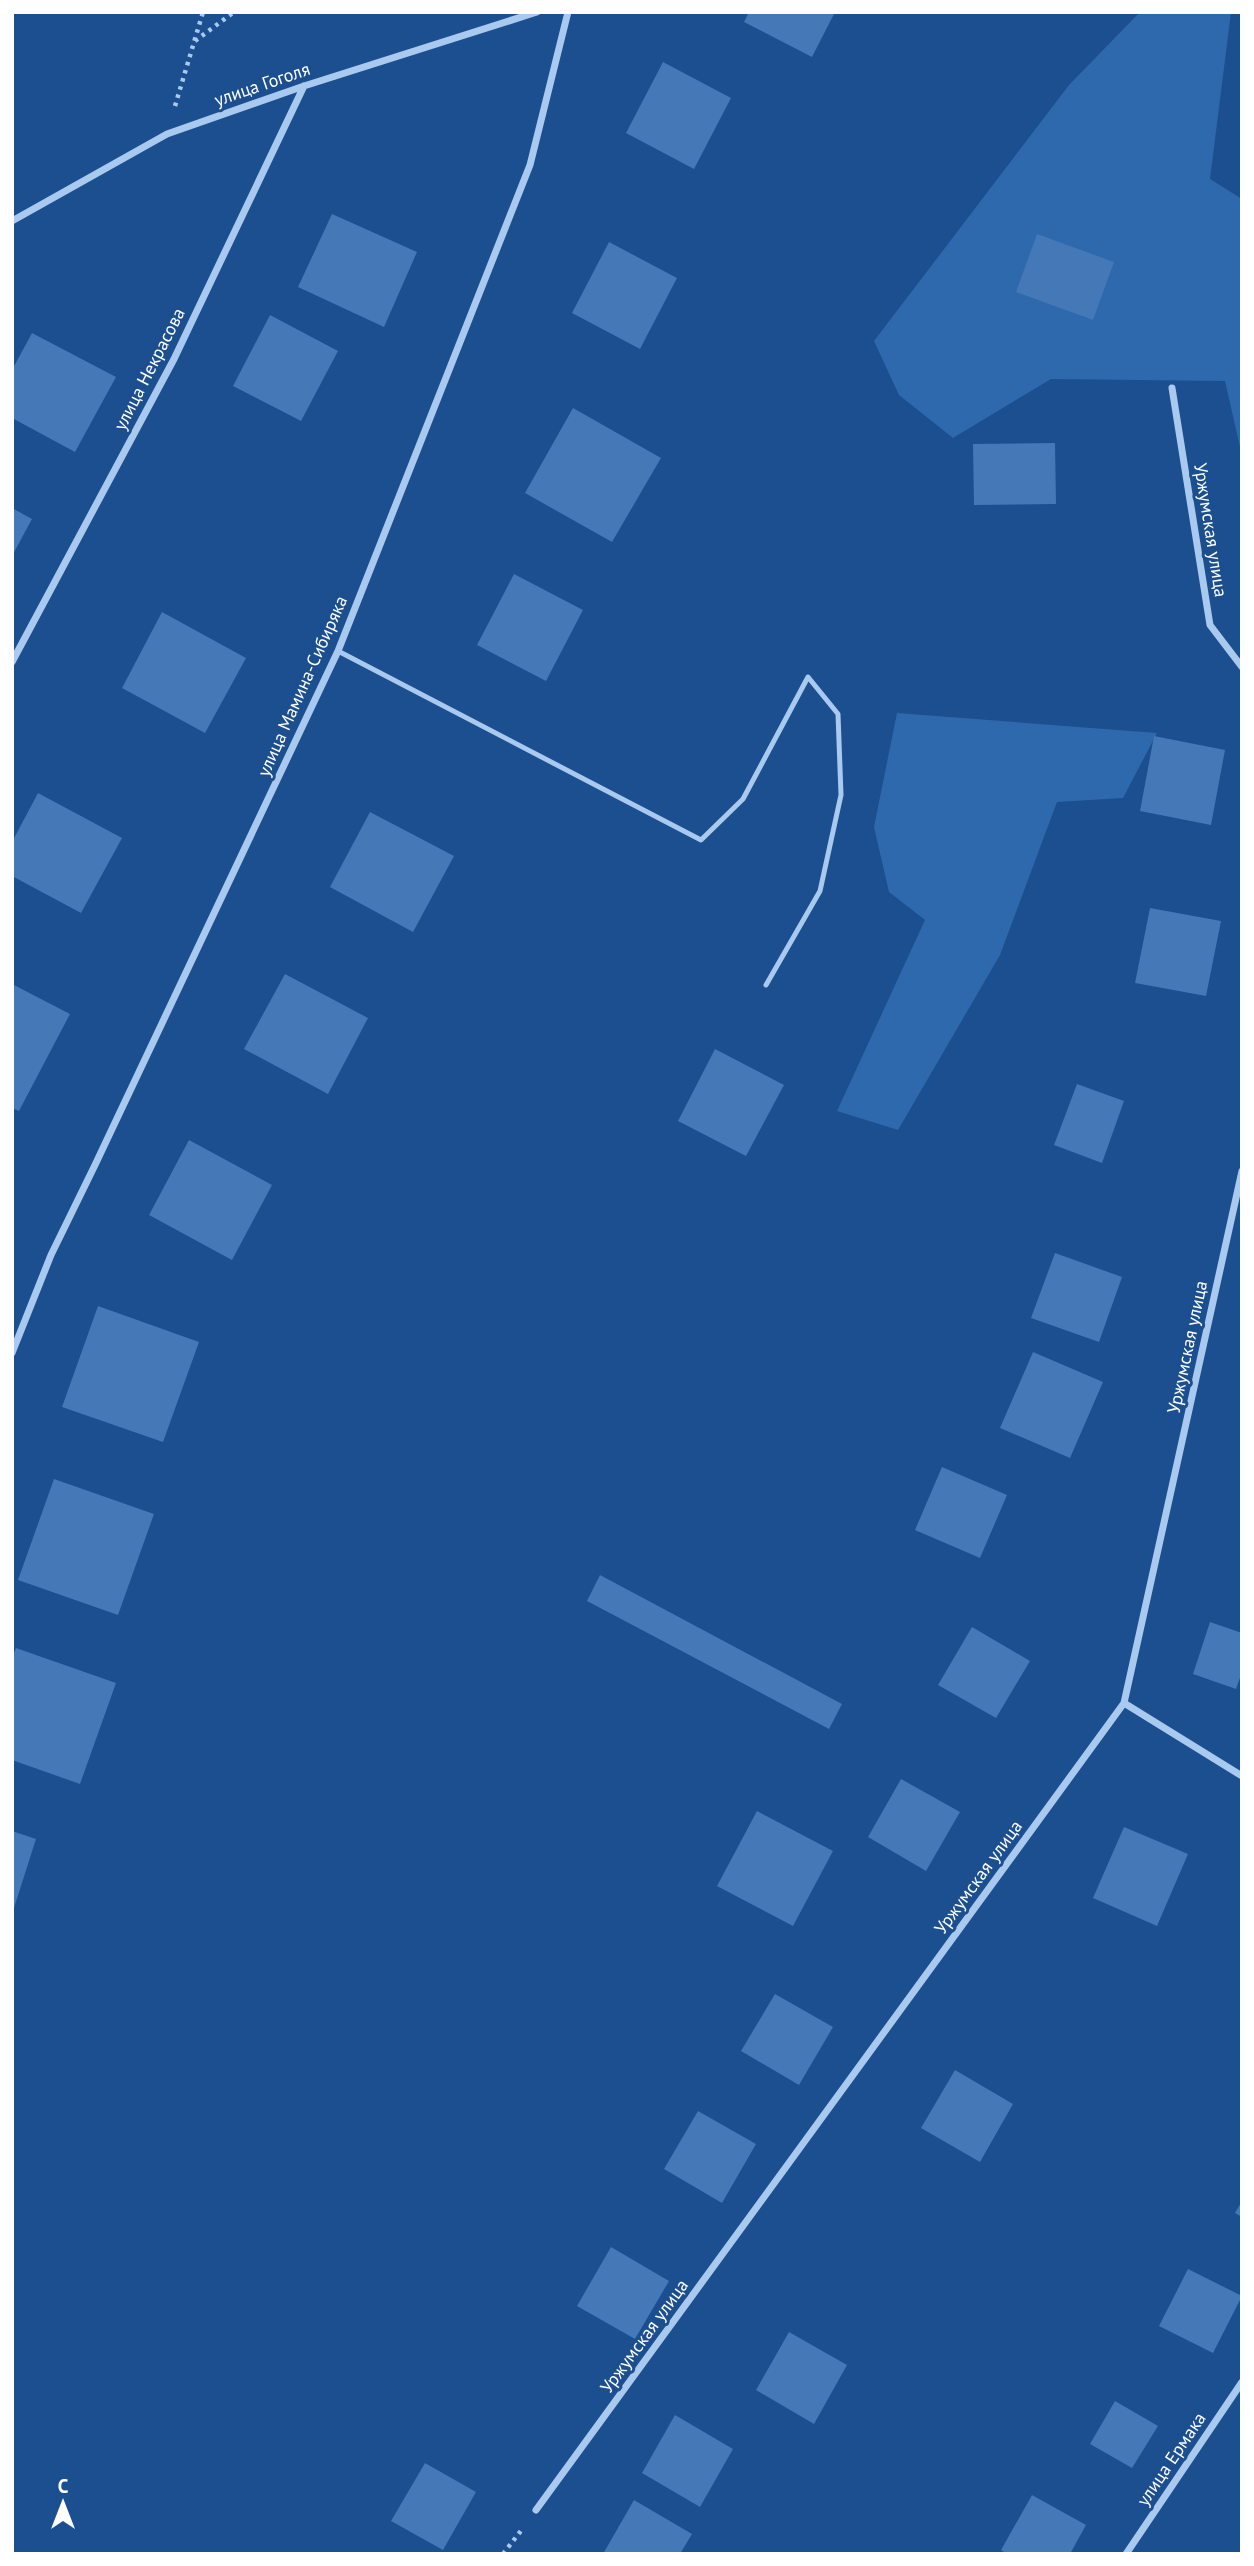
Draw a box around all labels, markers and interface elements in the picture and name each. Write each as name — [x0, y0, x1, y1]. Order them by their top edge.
street label: улица Гоголя — [211, 57, 313, 111]
street label: улица Некрасова — [108, 304, 190, 434]
street label: Уржумская улица — [1189, 461, 1233, 599]
street label: улица Мамина-Сибиряка — [252, 592, 352, 780]
street label: Уржумская улица — [1162, 1278, 1212, 1416]
street label: Уржумская улица — [929, 1815, 1027, 1939]
street label: Уржумская улица — [595, 2274, 693, 2398]
street label: улица Ермака — [1131, 2408, 1211, 2510]
north arrow — [28, 2468, 98, 2538]
text: С — [58, 2474, 69, 2498]

